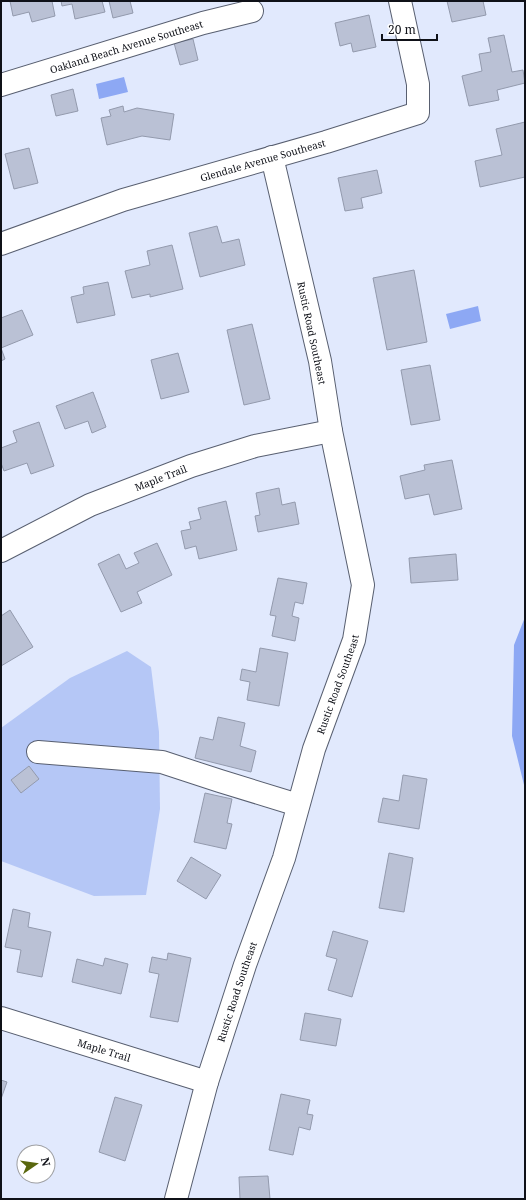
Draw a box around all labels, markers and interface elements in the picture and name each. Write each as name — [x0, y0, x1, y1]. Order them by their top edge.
street label: Oakland Beach Avenue Southeast — [48, 16, 205, 77]
scale bar — [382, 16, 437, 42]
text: 20 m — [388, 21, 416, 38]
street label: Glendale Avenue Southeast — [198, 135, 328, 185]
street label: Rustic Road Southeast — [294, 280, 330, 386]
street label: Maple Trail — [133, 461, 189, 494]
street label: Rustic Road Southeast — [313, 633, 362, 736]
street label: Rustic Road Southeast — [213, 939, 260, 1044]
street label: Maple Trail — [76, 1035, 132, 1065]
north arrow — [16, 1144, 56, 1184]
text: N — [38, 1156, 55, 1168]

